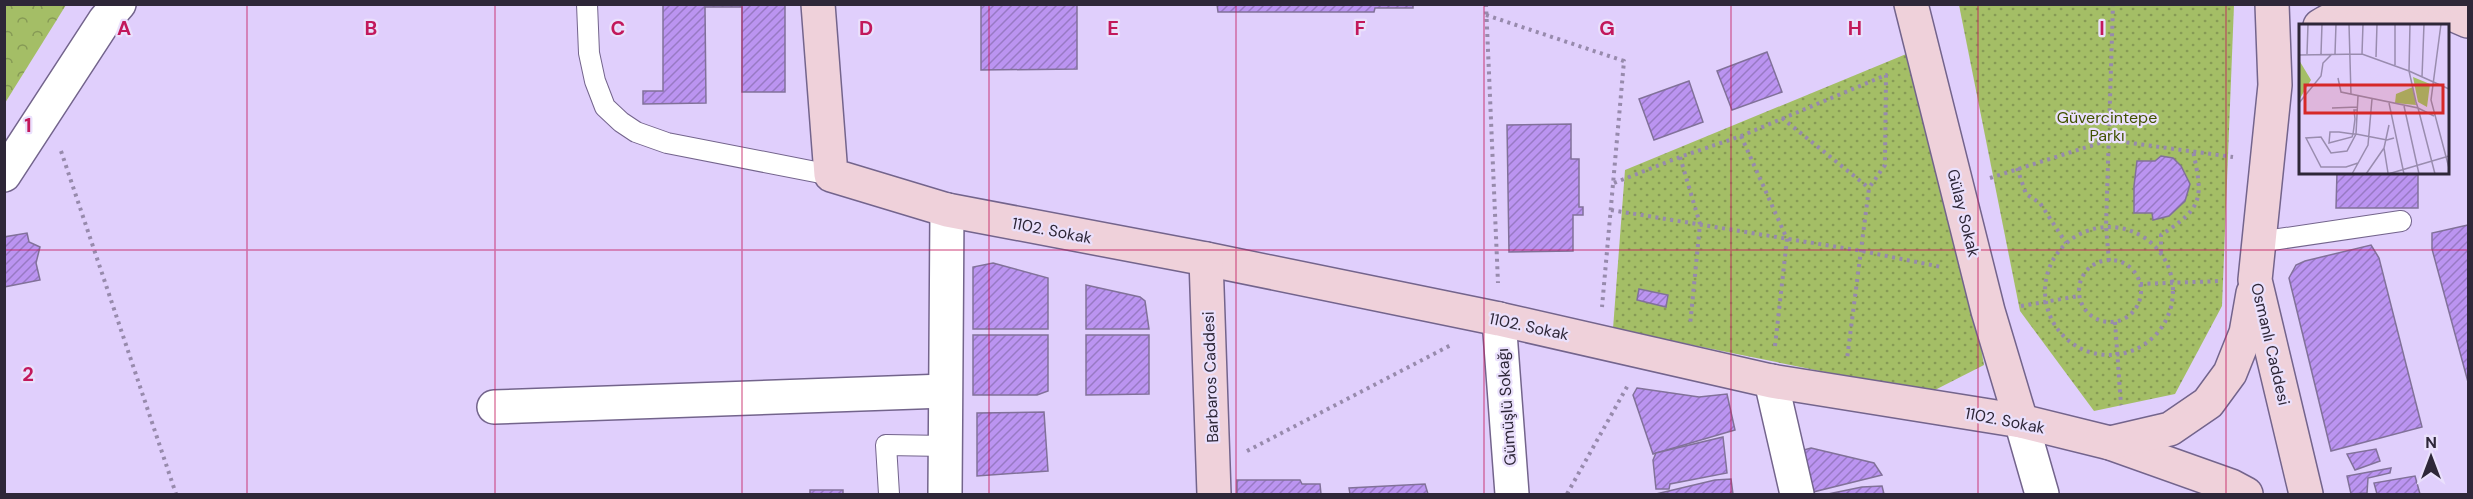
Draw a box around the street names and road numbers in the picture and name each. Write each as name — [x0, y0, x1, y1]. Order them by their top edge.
street label: Gülay Sokak — [1942, 167, 1985, 259]
street label: 1102. Sokak — [1010, 212, 1094, 249]
street label: Osmanlı Caddesi — [2246, 281, 2295, 407]
street label: 1102. Sokak — [1487, 308, 1571, 345]
street label: Barbaros Caddesi — [1198, 311, 1223, 443]
street label: Gümüşlü Sokağı — [1492, 348, 1521, 466]
street label: 1102. Sokak — [1963, 402, 2047, 439]

